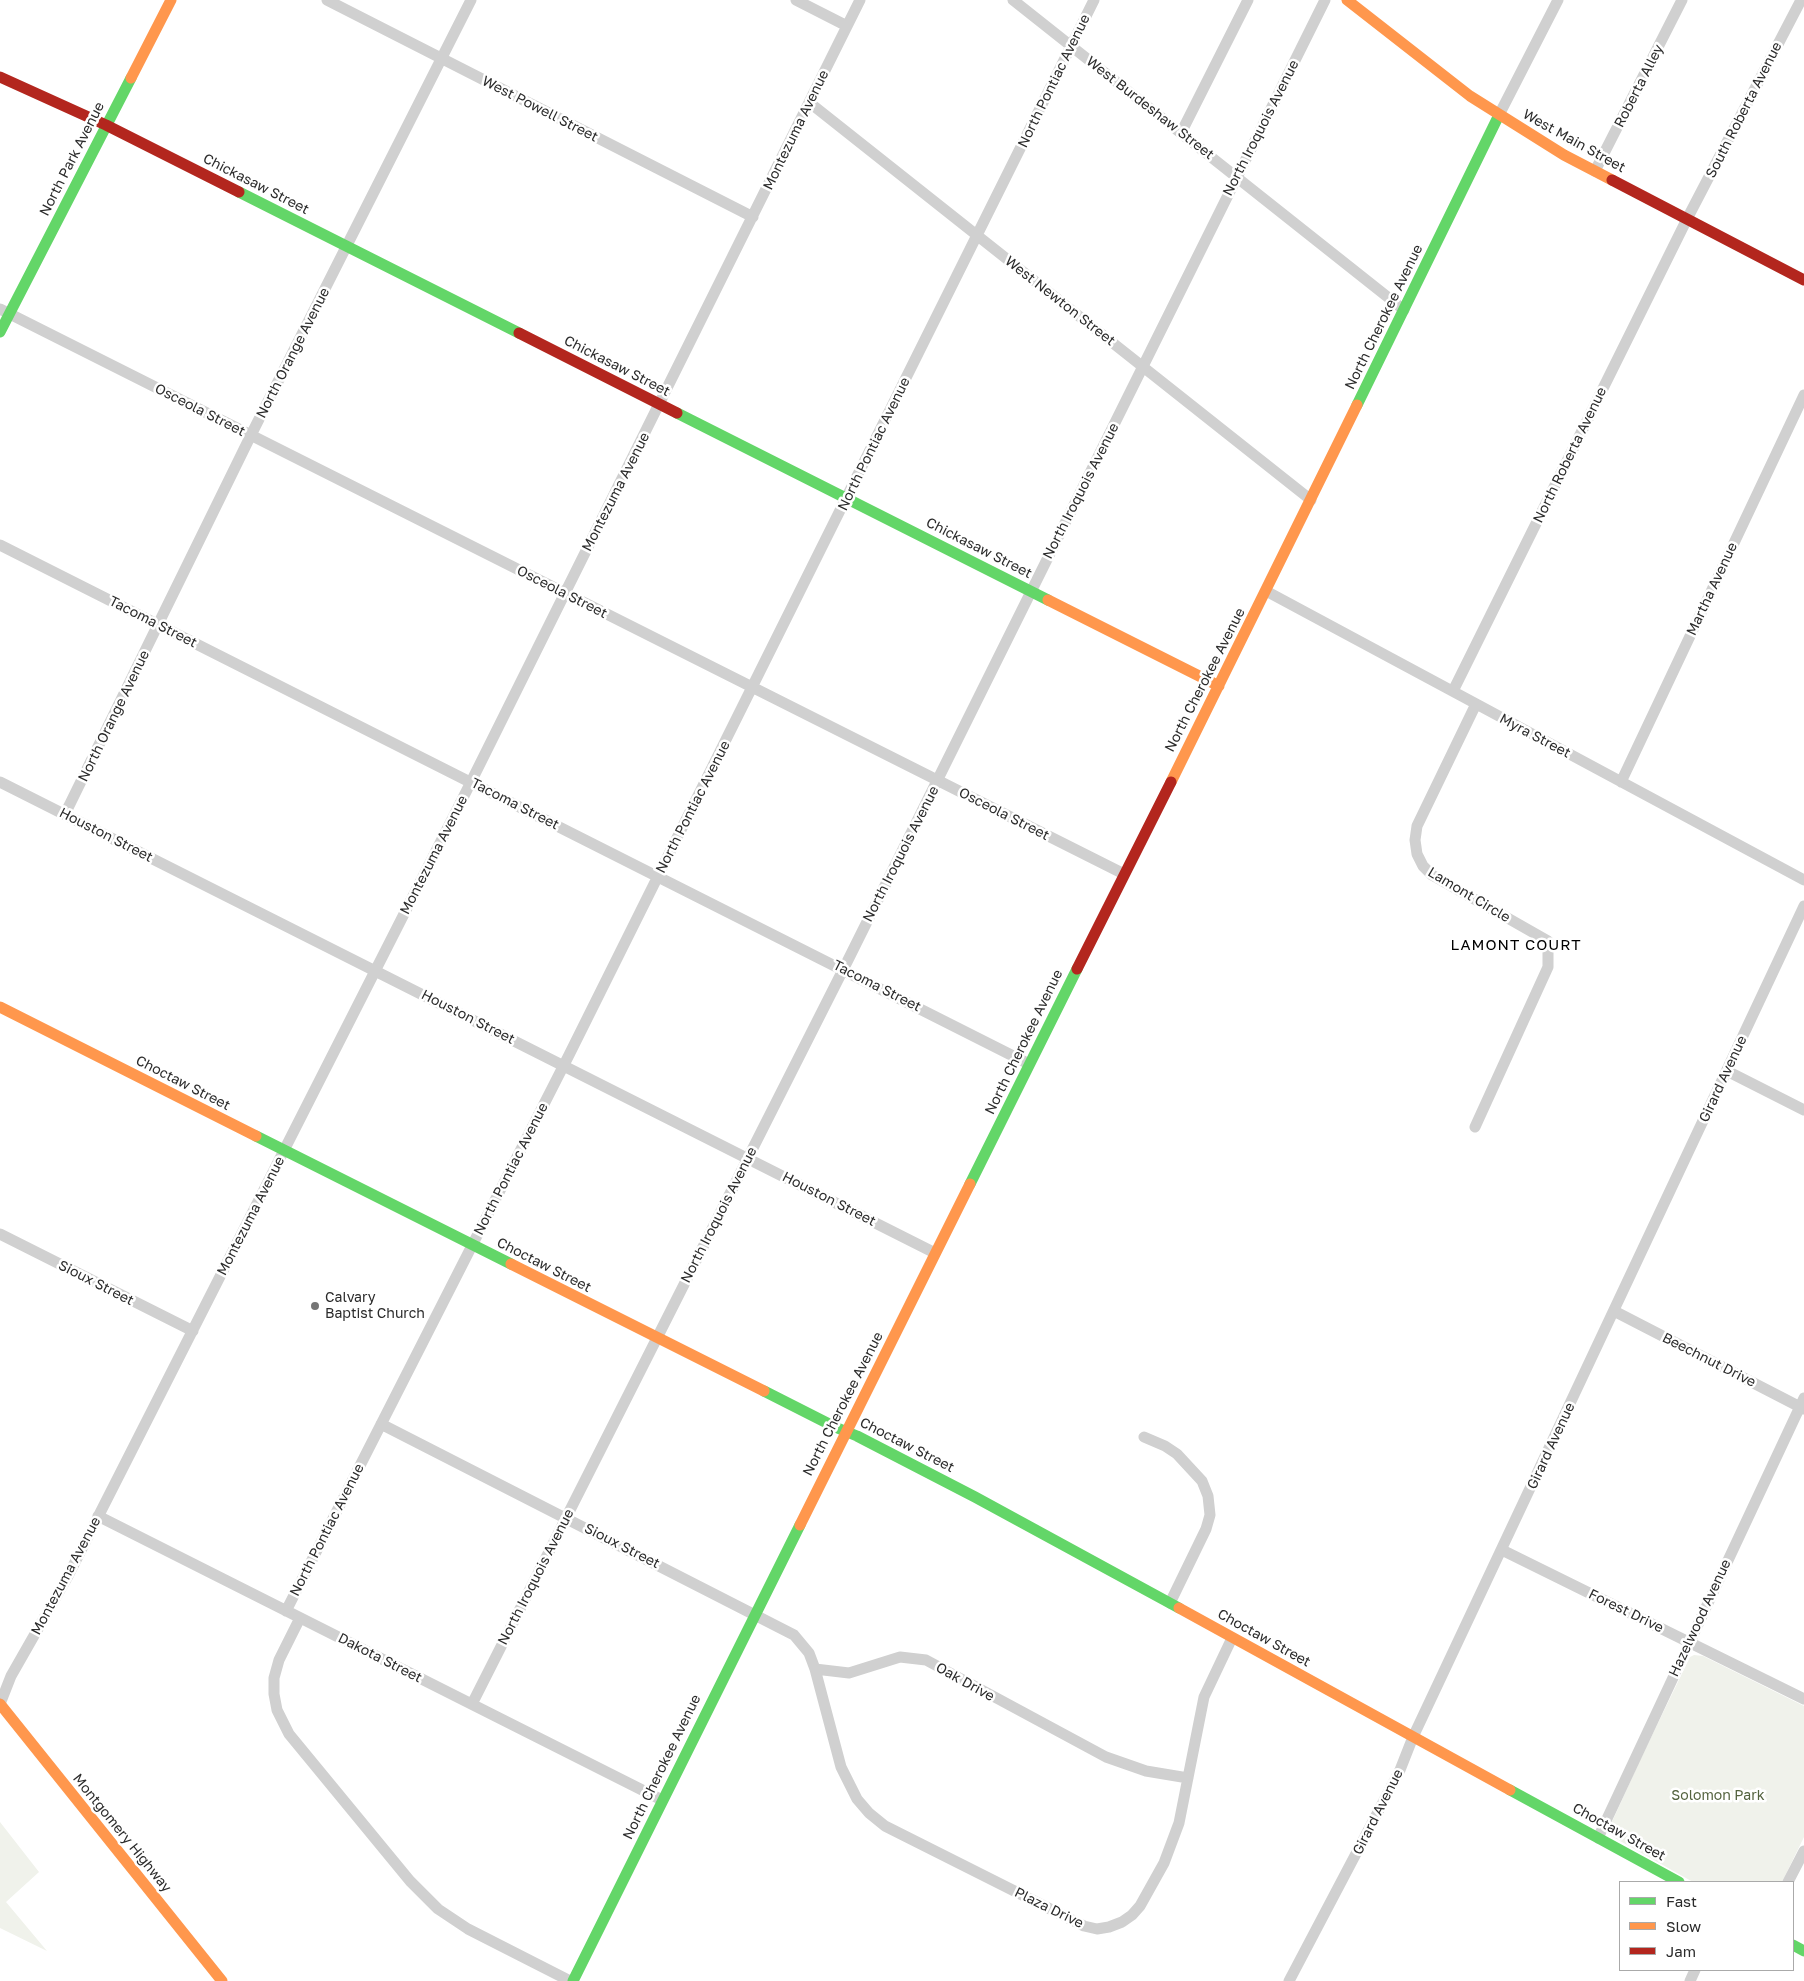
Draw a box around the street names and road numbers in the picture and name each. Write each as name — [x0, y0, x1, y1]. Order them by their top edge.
street label: North Pontiac Avenue — [1014, 12, 1094, 150]
street label: South Roberta Avenue — [1702, 39, 1786, 181]
street label: Roberta Alley — [1611, 42, 1667, 130]
street label: West Burdeshaw Street — [1083, 53, 1217, 163]
street label: North Iroquois Avenue — [1219, 57, 1303, 199]
street label: Montezuma Avenue — [760, 67, 832, 193]
street label: West Powell Street — [479, 72, 601, 146]
street label: North Park Avenue — [36, 99, 108, 219]
street label: West Main Street — [1520, 106, 1628, 176]
street label: Chickasaw Street — [200, 150, 312, 218]
street label: North Cherokee Avenue — [1342, 242, 1426, 392]
street label: West Newton Street — [1002, 253, 1118, 349]
street label: North Orange Avenue — [253, 285, 333, 421]
street label: Chickasaw Street — [561, 332, 673, 400]
street label: North Pontiac Avenue — [834, 375, 914, 513]
street label: Osceola Street — [152, 380, 248, 440]
street label: North Roberta Avenue — [1530, 384, 1610, 526]
street label: North Iroquois Avenue — [1039, 420, 1123, 562]
street label: Montezuma Avenue — [579, 430, 653, 554]
street label: Chickasaw Street — [923, 514, 1035, 582]
street label: Martha Avenue — [1683, 540, 1741, 638]
street label: Osceola Street — [514, 562, 610, 622]
street label: Tacoma Street — [106, 593, 200, 651]
street label: North Cherokee Avenue — [1161, 605, 1249, 755]
street label: North Orange Avenue — [75, 647, 153, 785]
street label: Myra Street — [1497, 710, 1573, 762]
street label: North Pontiac Avenue — [652, 738, 734, 876]
street label: Tacoma Street — [468, 775, 562, 833]
street label: North Iroquois Avenue — [859, 783, 943, 925]
street label: Osceola Street — [956, 784, 1052, 844]
street label: Montezuma Avenue — [397, 793, 471, 917]
street label: Houston Street — [57, 804, 155, 866]
street label: Lamont Circle — [1425, 864, 1513, 926]
street label: Tacoma Street — [830, 957, 924, 1015]
street label: North Cherokee Avenue — [982, 967, 1066, 1117]
street label: Houston Street — [419, 986, 517, 1048]
street label: Girard Avenue — [1696, 1033, 1750, 1125]
street label: Choctaw Street — [133, 1052, 233, 1114]
street label: North Pontiac Avenue — [470, 1100, 552, 1238]
street label: North Iroquois Avenue — [677, 1144, 761, 1286]
street label: Montezuma Avenue — [214, 1154, 288, 1278]
street label: Houston Street — [780, 1168, 878, 1230]
street label: Choctaw Street — [494, 1234, 594, 1296]
street label: Sioux Street — [56, 1257, 136, 1309]
street label: North Cherokee Avenue — [799, 1329, 887, 1479]
street label: Beechnut Drive — [1659, 1329, 1759, 1391]
street label: Girard Avenue — [1524, 1400, 1578, 1492]
street label: Choctaw Street — [857, 1414, 957, 1476]
street label: North Pontiac Avenue — [286, 1461, 368, 1599]
street label: North Iroquois Avenue — [494, 1506, 578, 1648]
street label: Montezuma Avenue — [28, 1514, 104, 1638]
street label: Sioux Street — [582, 1520, 662, 1572]
street label: Hazelwood Avenue — [1665, 1557, 1735, 1679]
street label: Forest Drive — [1586, 1586, 1666, 1636]
street label: Choctaw Street — [1215, 1605, 1313, 1671]
street label: Dakota Street — [335, 1630, 425, 1686]
street label: Oak Drive — [933, 1659, 997, 1705]
street label: North Cherokee Avenue — [620, 1692, 704, 1842]
street label: Girard Avenue — [1349, 1766, 1407, 1858]
street label: Montgomery Highway — [69, 1770, 175, 1896]
street label: Choctaw Street — [1570, 1799, 1668, 1865]
street label: Plaza Drive — [1012, 1884, 1086, 1932]

